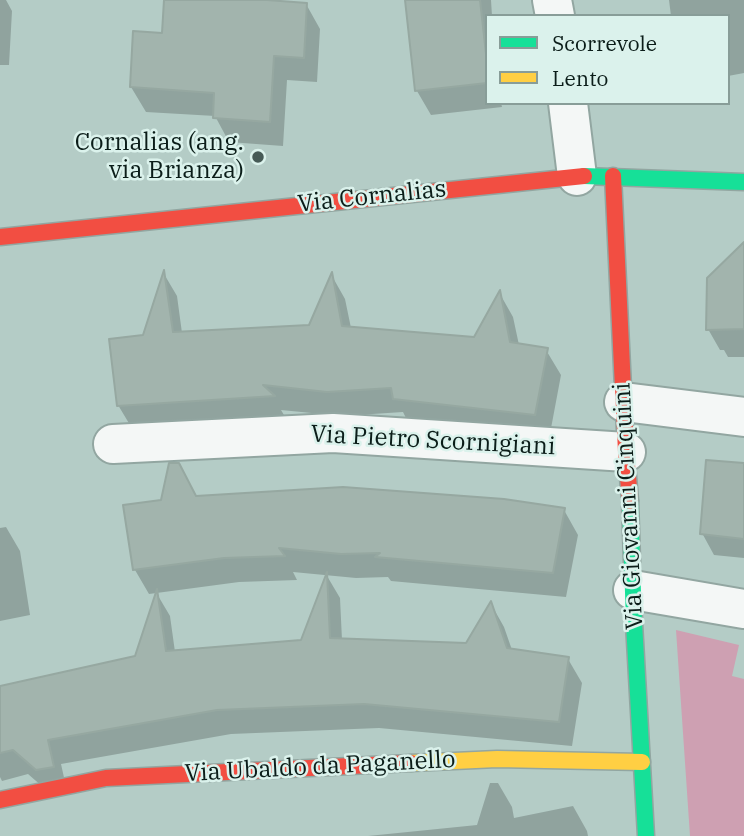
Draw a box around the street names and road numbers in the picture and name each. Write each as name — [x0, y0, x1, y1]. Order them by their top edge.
street label: Via Cornalias — [296, 175, 448, 219]
street label: Via Giovanni Cinquini — [608, 382, 650, 630]
street label: Via Pietro Scornigiani — [310, 420, 556, 462]
street label: Via Ubaldo da Paganello — [184, 746, 456, 788]

